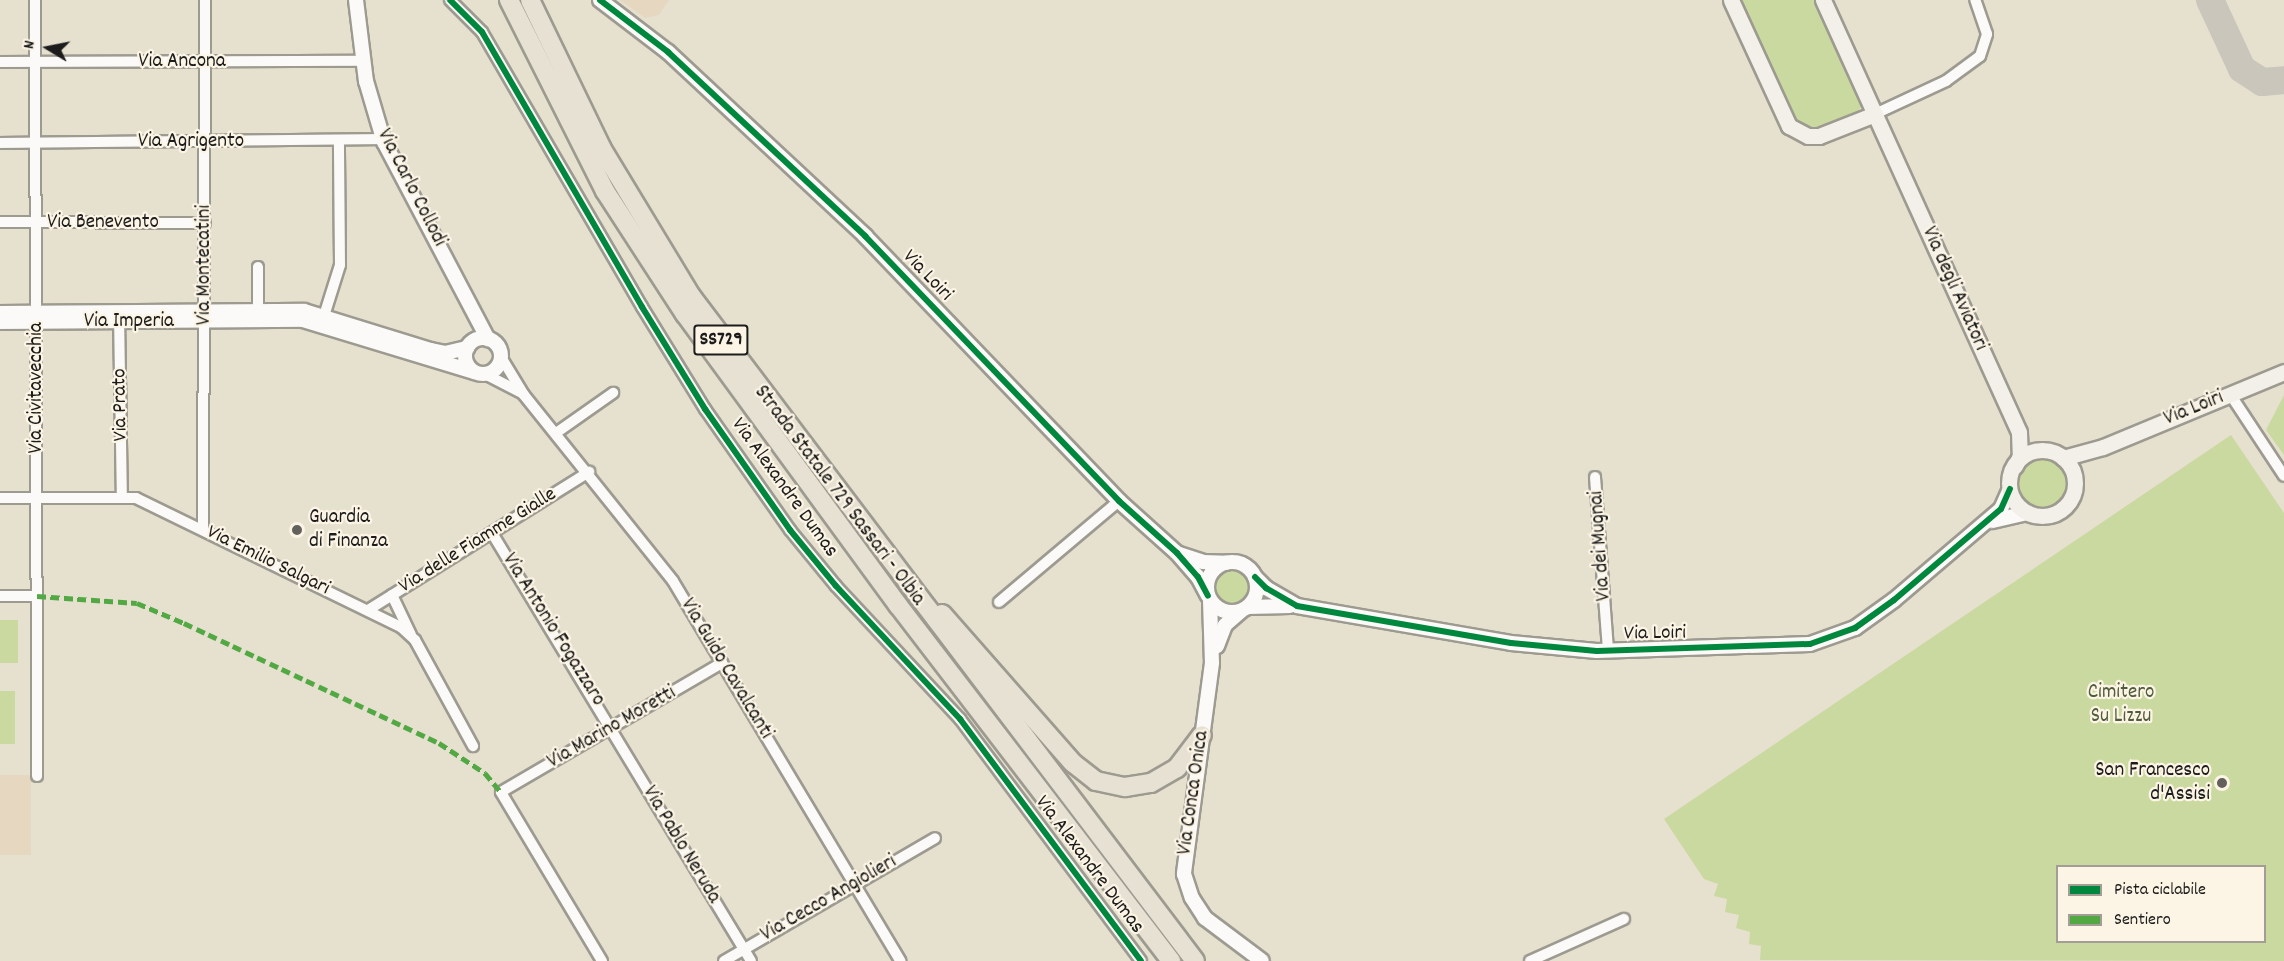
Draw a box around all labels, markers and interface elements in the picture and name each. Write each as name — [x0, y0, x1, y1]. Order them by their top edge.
north arrow — [18, 18, 78, 78]
text: N — [18, 39, 42, 51]
street label: Via Ancona — [138, 49, 226, 75]
street label: Via Carlo Collodi — [371, 125, 451, 251]
street label: Via Agrigento — [138, 129, 244, 155]
street label: Via Montecatini — [192, 205, 218, 325]
street label: Via Benevento — [47, 210, 159, 236]
street label: Via degli Aviatori — [1915, 223, 1993, 355]
street label: Via Loiri — [896, 245, 958, 307]
street label: Via Imperia — [84, 309, 174, 335]
street label: Via Civitavecchia — [24, 322, 50, 454]
road number: SS729 — [692, 323, 750, 357]
street label: Via Prato — [108, 368, 134, 442]
street label: Strada Statale 729 Sassari - Olbia — [748, 381, 930, 611]
street label: Via Loiri — [2161, 386, 2227, 432]
street label: Via Alexandre Dumas — [725, 413, 843, 563]
street label: Via delle Fiamme Gialle — [394, 482, 562, 600]
street label: Via dei Mugnai — [1585, 490, 1617, 602]
place label: Guardia di Finanza — [309, 505, 388, 555]
street label: Via Emilio Salgari — [202, 520, 334, 602]
marker: Guardia di Finanza — [290, 523, 304, 537]
street label: Via Antonio Fogazzaro — [496, 549, 610, 711]
street label: Via Guido Cavalcanti — [674, 594, 778, 744]
street label: Via Loiri — [1624, 621, 1686, 647]
park label: Cimitero Su Lizzu — [2088, 680, 2154, 730]
street label: Via Marino Moretti — [543, 681, 681, 775]
street label: Via Conca Onica — [1173, 729, 1215, 857]
place label: San Francesco d'Assisi — [2095, 758, 2210, 808]
marker: San Francesco d'Assisi — [2215, 776, 2229, 790]
street label: Via Pablo Neruda — [636, 782, 726, 908]
street label: Via Alexandre Dumas — [1029, 791, 1149, 939]
street label: Via Cecco Angiolieri — [757, 850, 901, 948]
legend — [2056, 865, 2266, 943]
text: Pista ciclabile — [2114, 878, 2206, 903]
text: Sentiero — [2114, 908, 2171, 933]

